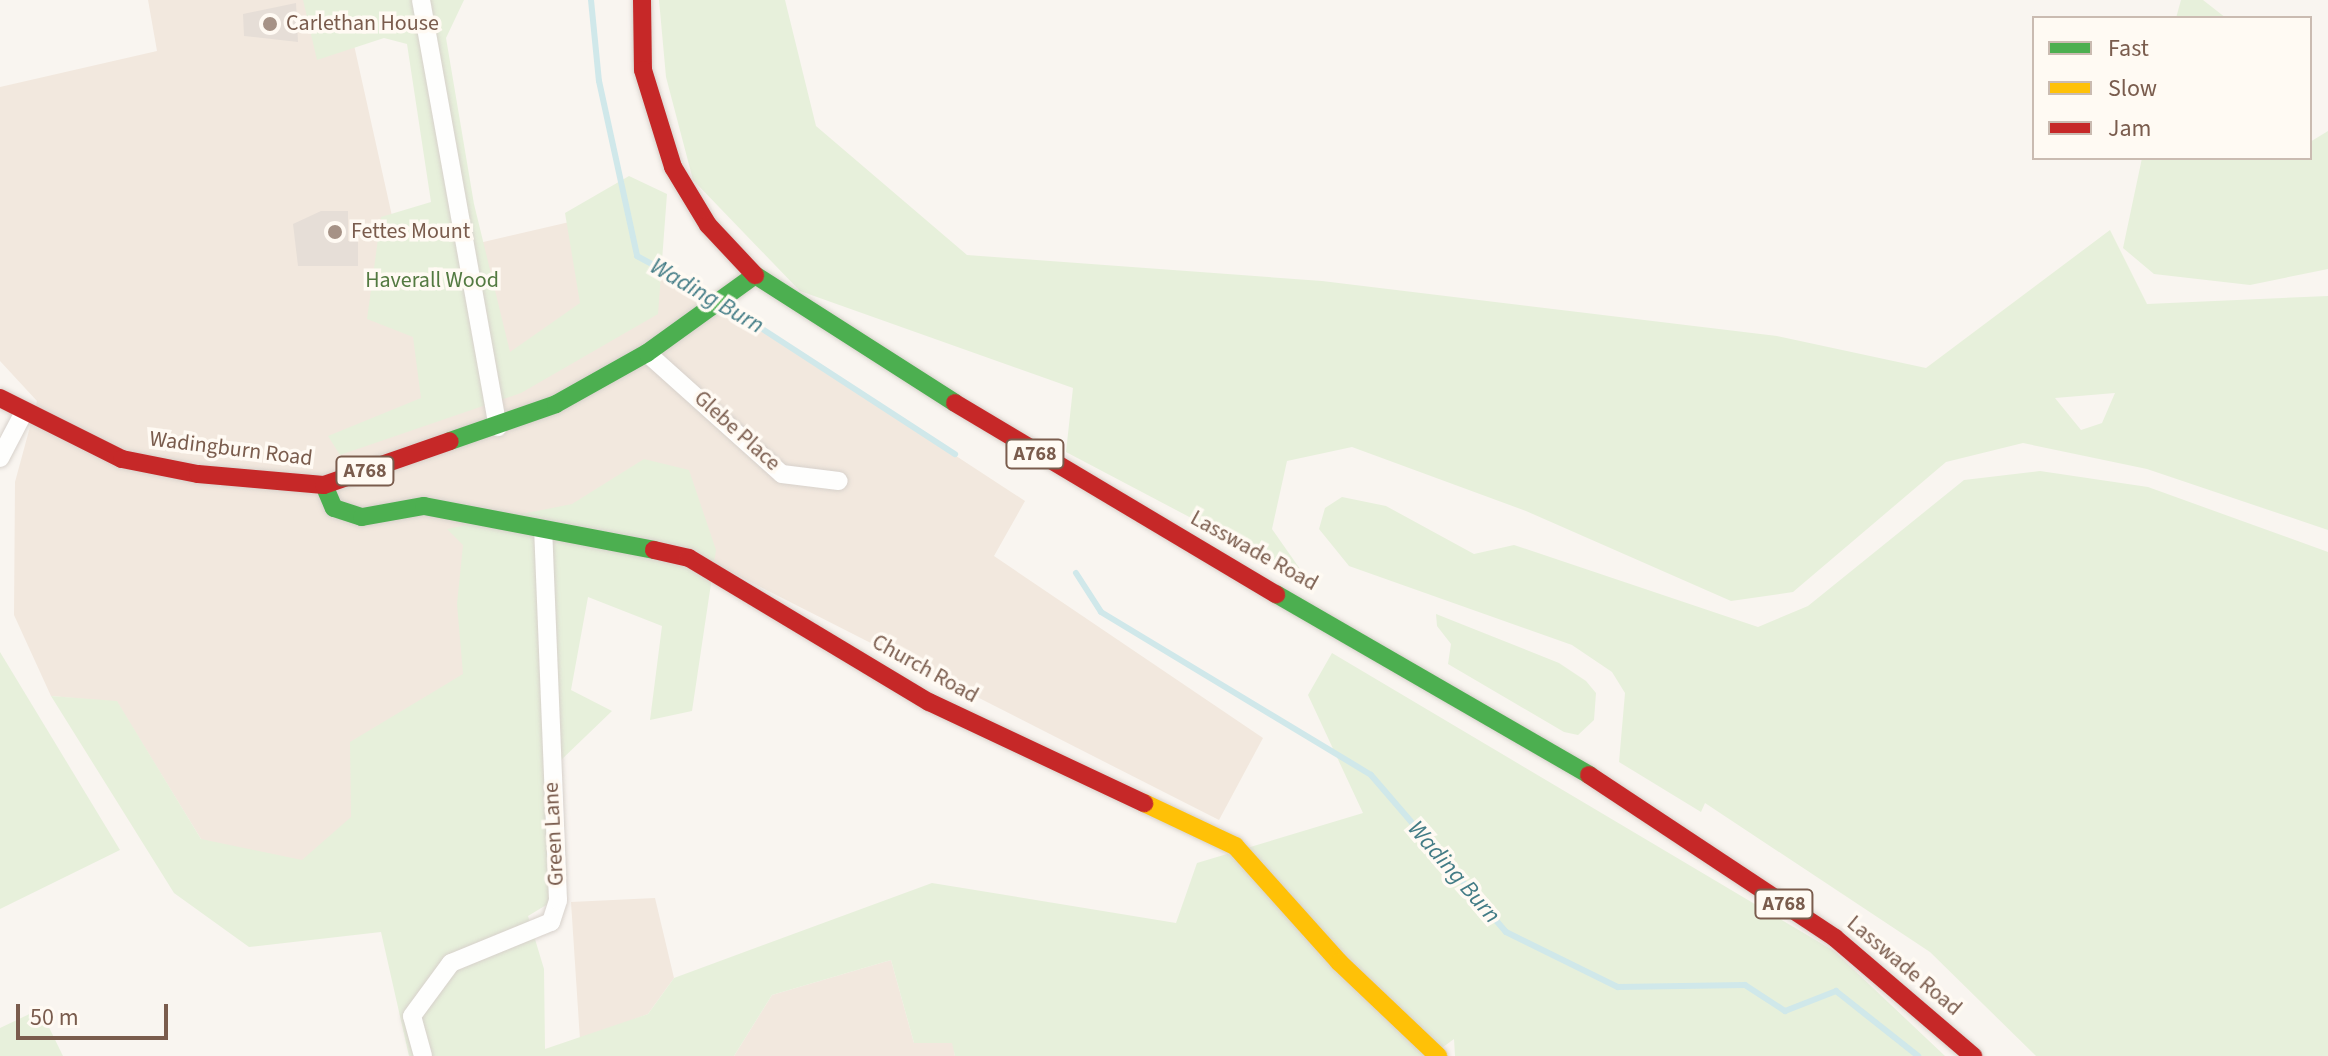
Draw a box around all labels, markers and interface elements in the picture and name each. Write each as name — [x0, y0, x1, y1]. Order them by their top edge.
place label: Carlethan House — [286, 11, 439, 37]
marker: Carlethan House — [261, 15, 279, 33]
legend — [2032, 16, 2312, 160]
text: Fast — [2108, 31, 2149, 66]
text: Slow — [2108, 71, 2157, 106]
text: Jam — [2108, 111, 2152, 146]
place label: Fettes Mount — [351, 219, 470, 245]
marker: Fettes Mount — [326, 223, 344, 241]
water label: Wading Burn — [645, 252, 769, 340]
park label: Haverall Wood — [365, 268, 499, 294]
street label: Glebe Place — [688, 385, 786, 477]
street label: Wadingburn Road — [148, 426, 314, 472]
road number: A768 — [1005, 438, 1065, 470]
road number: A768 — [335, 455, 395, 487]
street label: Lasswade Road — [1186, 505, 1322, 597]
street label: Church Road — [867, 629, 983, 709]
street label: Green Lane — [538, 781, 570, 887]
water label: Wading Burn — [1402, 815, 1506, 929]
road number: A768 — [1754, 888, 1814, 920]
street label: Lasswade Road — [1841, 910, 1967, 1022]
scale bar — [20, 988, 172, 1038]
text: 50 m — [30, 1000, 79, 1035]

